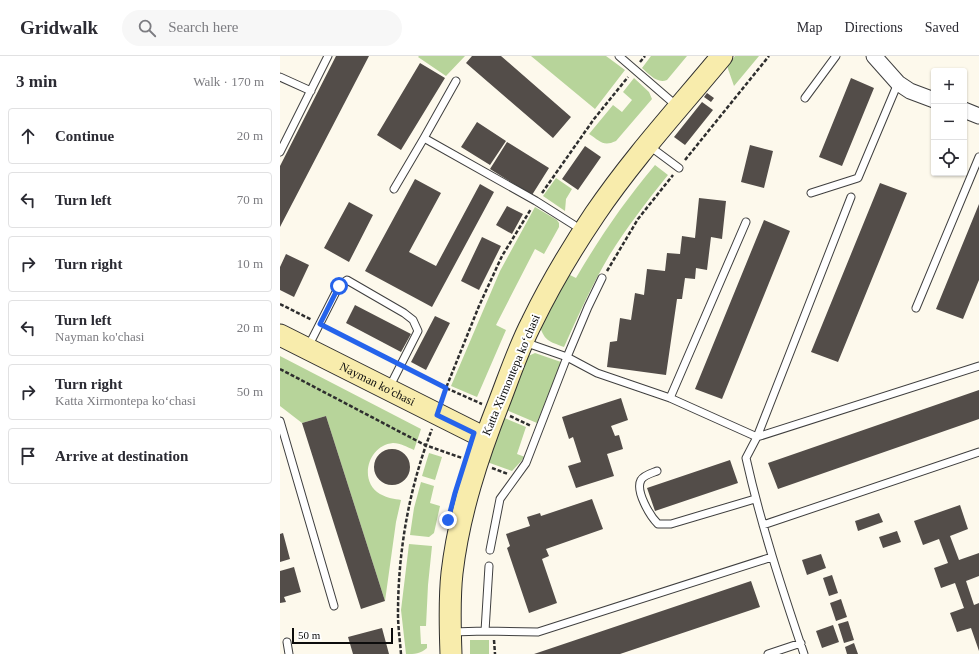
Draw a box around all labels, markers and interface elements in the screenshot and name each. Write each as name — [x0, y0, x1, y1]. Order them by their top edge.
search box — [122, 10, 402, 46]
text: Gridwalk — [20, 17, 98, 38]
icon: search — [136, 17, 158, 39]
text: Search here — [168, 19, 239, 35]
text: Map — [797, 20, 822, 35]
text: Directions — [844, 20, 903, 35]
text: Saved — [925, 20, 959, 35]
map controls — [931, 68, 967, 176]
button: + — [931, 68, 967, 104]
text: 3 min — [16, 72, 57, 91]
text: Walk · 170 m — [193, 74, 264, 89]
button: − — [931, 104, 967, 140]
icon: ahead — [17, 125, 39, 147]
text: Continue — [55, 128, 114, 144]
text: 20 m — [237, 128, 263, 143]
button: locate — [931, 140, 967, 176]
icon: left — [17, 189, 39, 211]
text: Turn left — [55, 192, 112, 208]
text: 70 m — [237, 192, 263, 207]
icon: right — [17, 253, 39, 275]
text: Turn right — [55, 256, 122, 272]
text: 10 m — [237, 256, 263, 271]
route start — [330, 277, 348, 295]
text: Turn left — [55, 312, 112, 328]
street label: Katta Xirmontepa koʻchasi — [479, 312, 543, 438]
icon: left — [17, 317, 39, 339]
text: 20 m — [237, 320, 263, 335]
text: Nayman ko'chasi — [55, 329, 144, 344]
street label: Nayman ko'chasi — [337, 359, 418, 409]
text: Turn right — [55, 376, 122, 392]
icon: right — [17, 381, 39, 403]
text: 50 m — [237, 384, 263, 399]
text: Katta Xirmontepa koʻchasi — [55, 393, 196, 408]
icon: arrive — [17, 445, 39, 467]
text: Arrive at destination — [55, 448, 188, 464]
route end — [439, 511, 457, 529]
scale bar — [292, 626, 393, 645]
text: 50 m — [298, 629, 320, 641]

